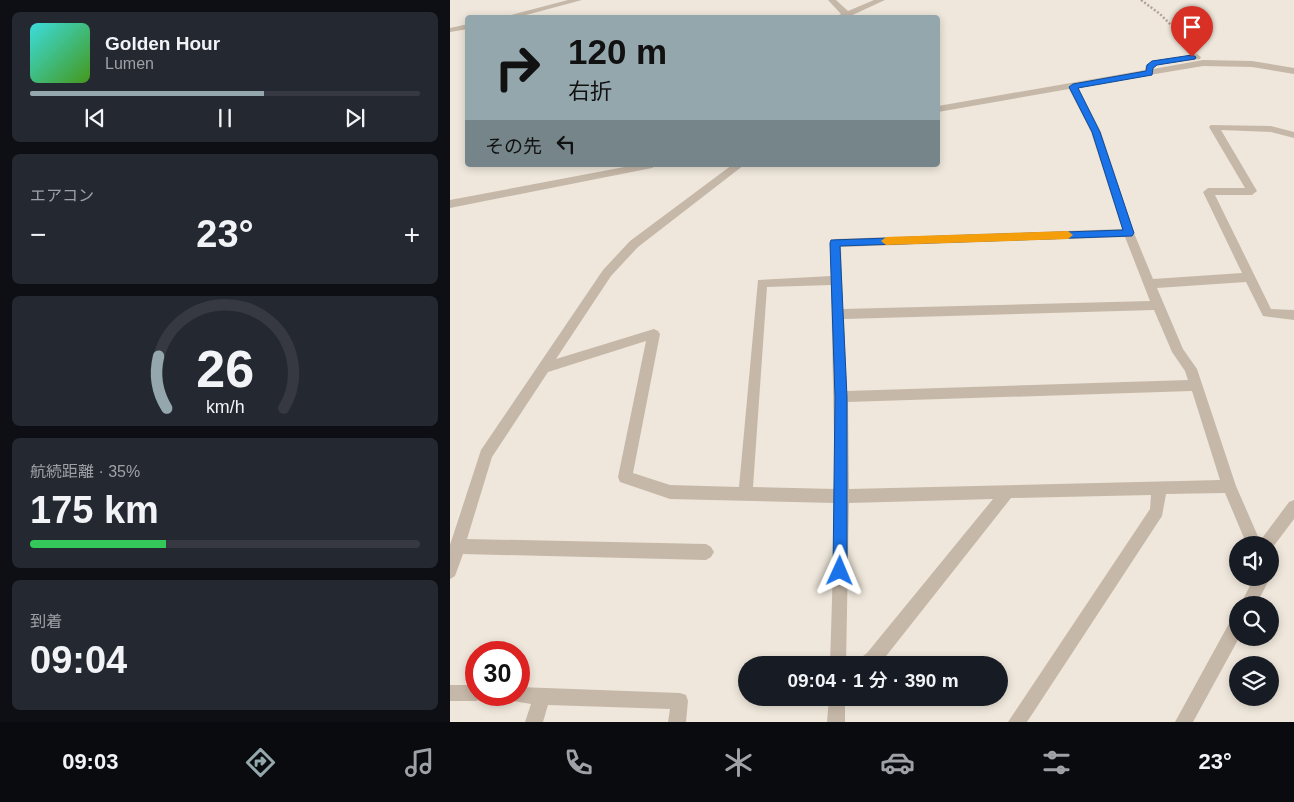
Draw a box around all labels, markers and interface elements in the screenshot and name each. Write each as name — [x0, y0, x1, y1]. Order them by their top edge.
pin — [1171, 6, 1213, 57]
icon: arrive — [1178, 13, 1206, 41]
text: 120 m — [568, 32, 667, 71]
text: Golden Hour — [105, 33, 220, 54]
icon: right — [485, 35, 550, 100]
text: Lumen — [105, 55, 154, 72]
text: 右折 — [568, 79, 612, 104]
icon: previous — [81, 104, 109, 132]
icon: pause — [211, 104, 239, 132]
icon: next — [341, 104, 369, 132]
icon: left — [552, 130, 580, 158]
text: その先 — [485, 136, 542, 157]
text: エアコン — [30, 187, 94, 204]
text: 23° — [196, 213, 254, 255]
text: − — [30, 219, 46, 250]
text: + — [404, 219, 420, 250]
text: 26 — [196, 340, 254, 398]
text: km/h — [206, 397, 244, 417]
text: 航続距離 · 35% — [30, 463, 140, 480]
text: 175 km — [30, 489, 159, 531]
map controls — [1229, 536, 1279, 706]
button: sound — [1229, 536, 1279, 586]
position arrow — [813, 544, 865, 596]
button: search — [1229, 596, 1279, 646]
text: 到着 — [30, 613, 62, 630]
text: 09:04 — [30, 639, 127, 681]
speed limit sign: 30 — [465, 641, 530, 706]
button: layers — [1229, 656, 1279, 706]
text: 09:04 · 1 分 · 390 m — [787, 670, 959, 691]
icon: directions — [243, 745, 278, 780]
icon: music — [402, 745, 437, 780]
icon: phone — [561, 745, 596, 780]
icon: climate — [721, 745, 756, 780]
icon: car — [880, 745, 915, 780]
icon: filters — [1039, 745, 1074, 780]
text: 09:03 — [62, 749, 118, 774]
text: 23° — [1199, 749, 1232, 774]

